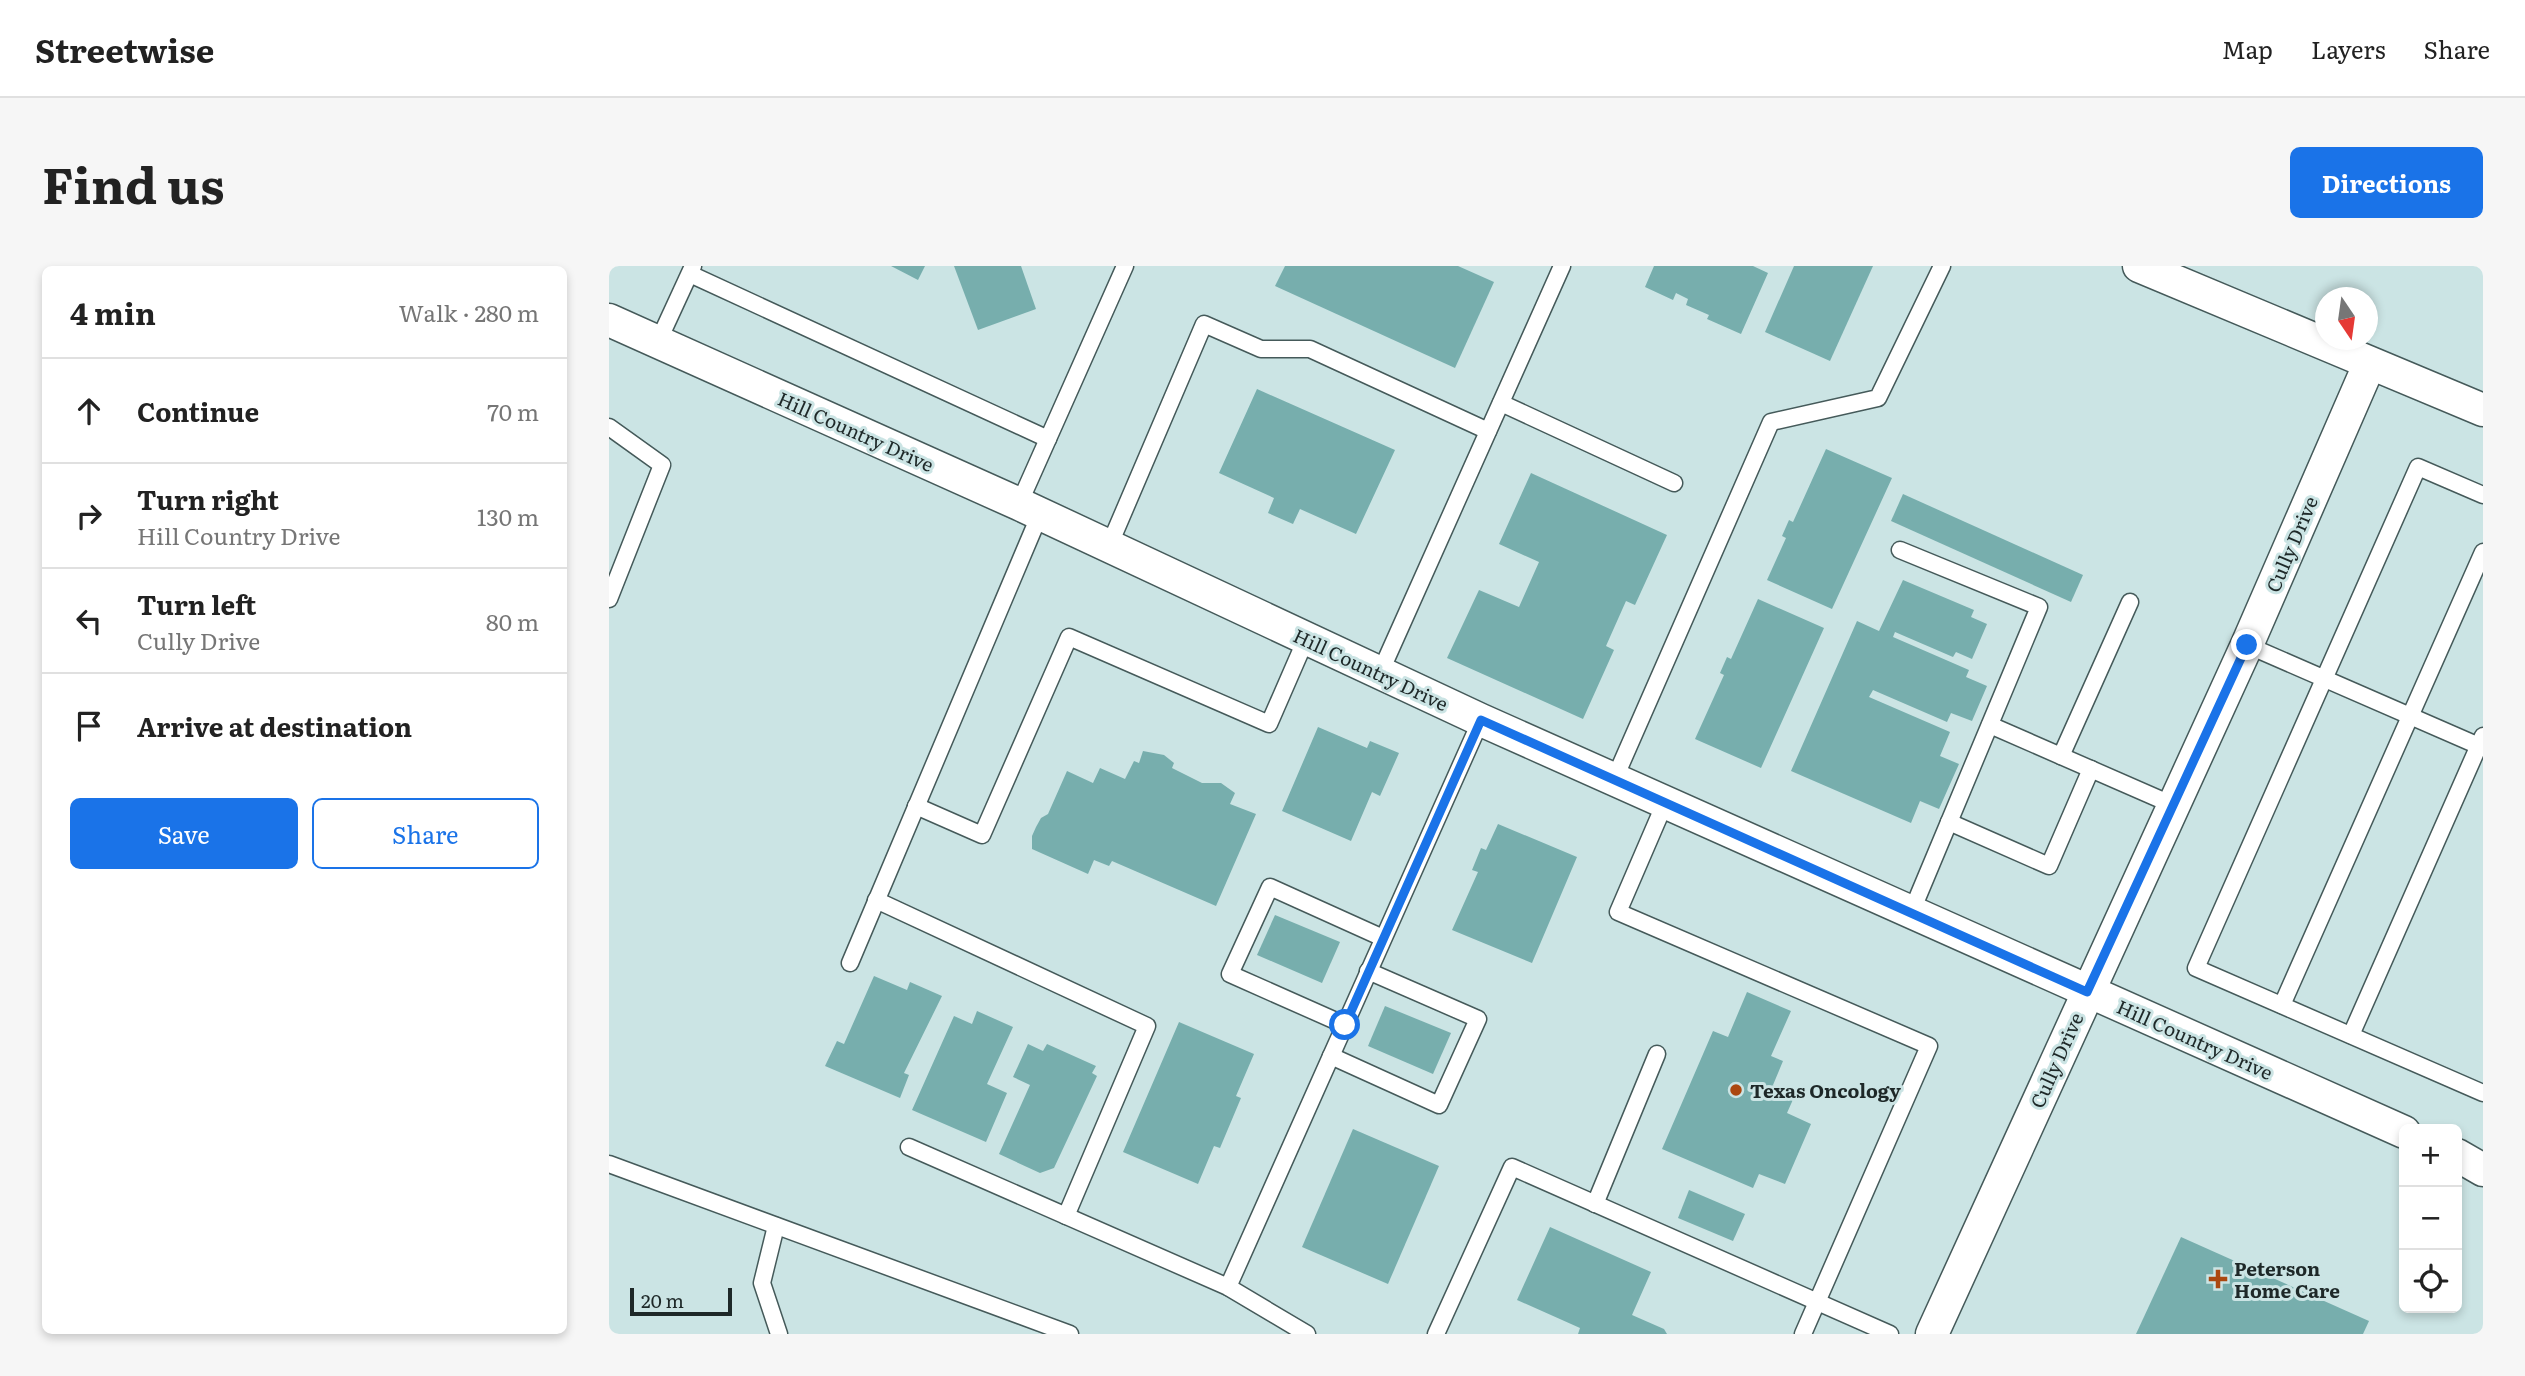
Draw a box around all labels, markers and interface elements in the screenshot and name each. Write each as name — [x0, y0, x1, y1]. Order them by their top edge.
text: Streetwise — [35, 24, 214, 73]
text: Map — [2222, 31, 2273, 66]
text: Layers — [2311, 31, 2385, 66]
text: Share — [2423, 31, 2490, 66]
text: Find us — [42, 146, 225, 219]
button: Directions — [2290, 147, 2483, 218]
north arrow — [2315, 287, 2378, 350]
text: 4 min — [70, 290, 156, 334]
text: Walk · 280 m — [399, 295, 539, 329]
street label: Hill Country Drive — [774, 384, 939, 478]
text: Continue — [137, 391, 259, 430]
icon: ahead — [70, 392, 108, 430]
text: 70 m — [487, 394, 539, 428]
text: Turn right — [137, 479, 279, 518]
street label: Cully Drive — [2258, 492, 2324, 596]
icon: right — [70, 497, 108, 535]
text: 130 m — [477, 499, 539, 533]
text: Hill Country Drive — [137, 518, 340, 552]
text: Turn left — [137, 584, 256, 623]
icon: left — [70, 602, 108, 640]
text: 80 m — [486, 604, 539, 638]
street label: Hill Country Drive — [1289, 621, 1453, 717]
text: Cully Drive — [137, 623, 260, 657]
route end — [2231, 629, 2262, 660]
text: Arrive at destination — [137, 706, 412, 745]
icon: arrive — [70, 707, 108, 745]
button: Save — [70, 798, 298, 869]
button: Share — [312, 798, 539, 869]
street label: Hill Country Drive — [2113, 992, 2278, 1086]
street label: Cully Drive — [2023, 1008, 2090, 1112]
route start — [1329, 1009, 1360, 1040]
place label: Texas Oncology — [1750, 1076, 1901, 1104]
marker: Texas Oncology — [1728, 1082, 1744, 1098]
map controls — [2399, 1124, 2462, 1313]
button: + — [2399, 1124, 2462, 1187]
button: − — [2399, 1187, 2462, 1250]
button: locate — [2399, 1250, 2462, 1313]
place label: Peterson Home Care — [2234, 1254, 2340, 1304]
marker: Peterson Home Care — [2208, 1269, 2228, 1289]
scale bar — [630, 1285, 731, 1317]
text: 20 m — [641, 1286, 684, 1314]

